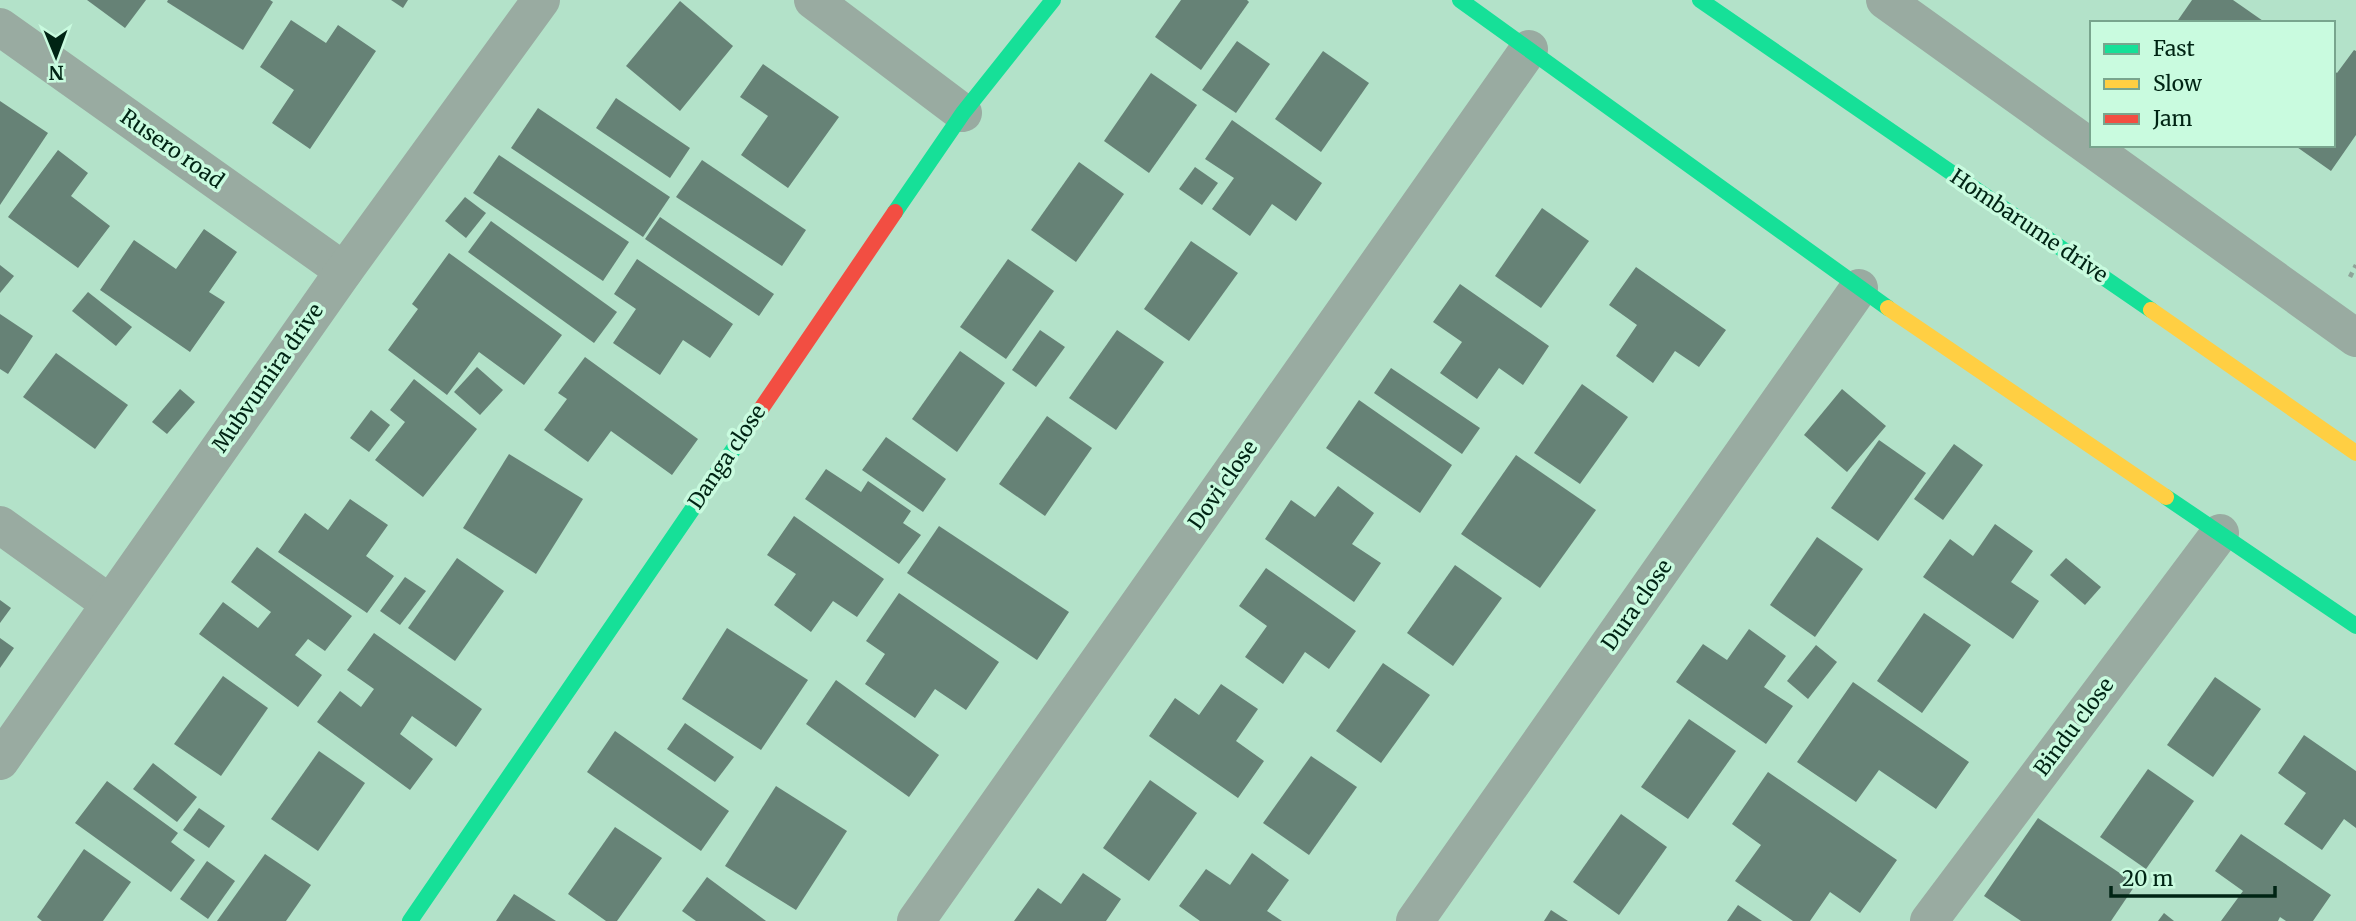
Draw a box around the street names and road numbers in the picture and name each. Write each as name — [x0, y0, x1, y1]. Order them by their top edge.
street label: Rusero road — [115, 103, 230, 194]
street label: Hombarume drive — [1945, 163, 2113, 288]
street label: Mubvumira drive — [206, 298, 329, 457]
street label: Danga close — [682, 399, 771, 514]
street label: Dovi close — [1182, 435, 1263, 535]
street label: Dura close — [1595, 554, 1678, 656]
street label: Bindu close — [2028, 672, 2119, 781]

